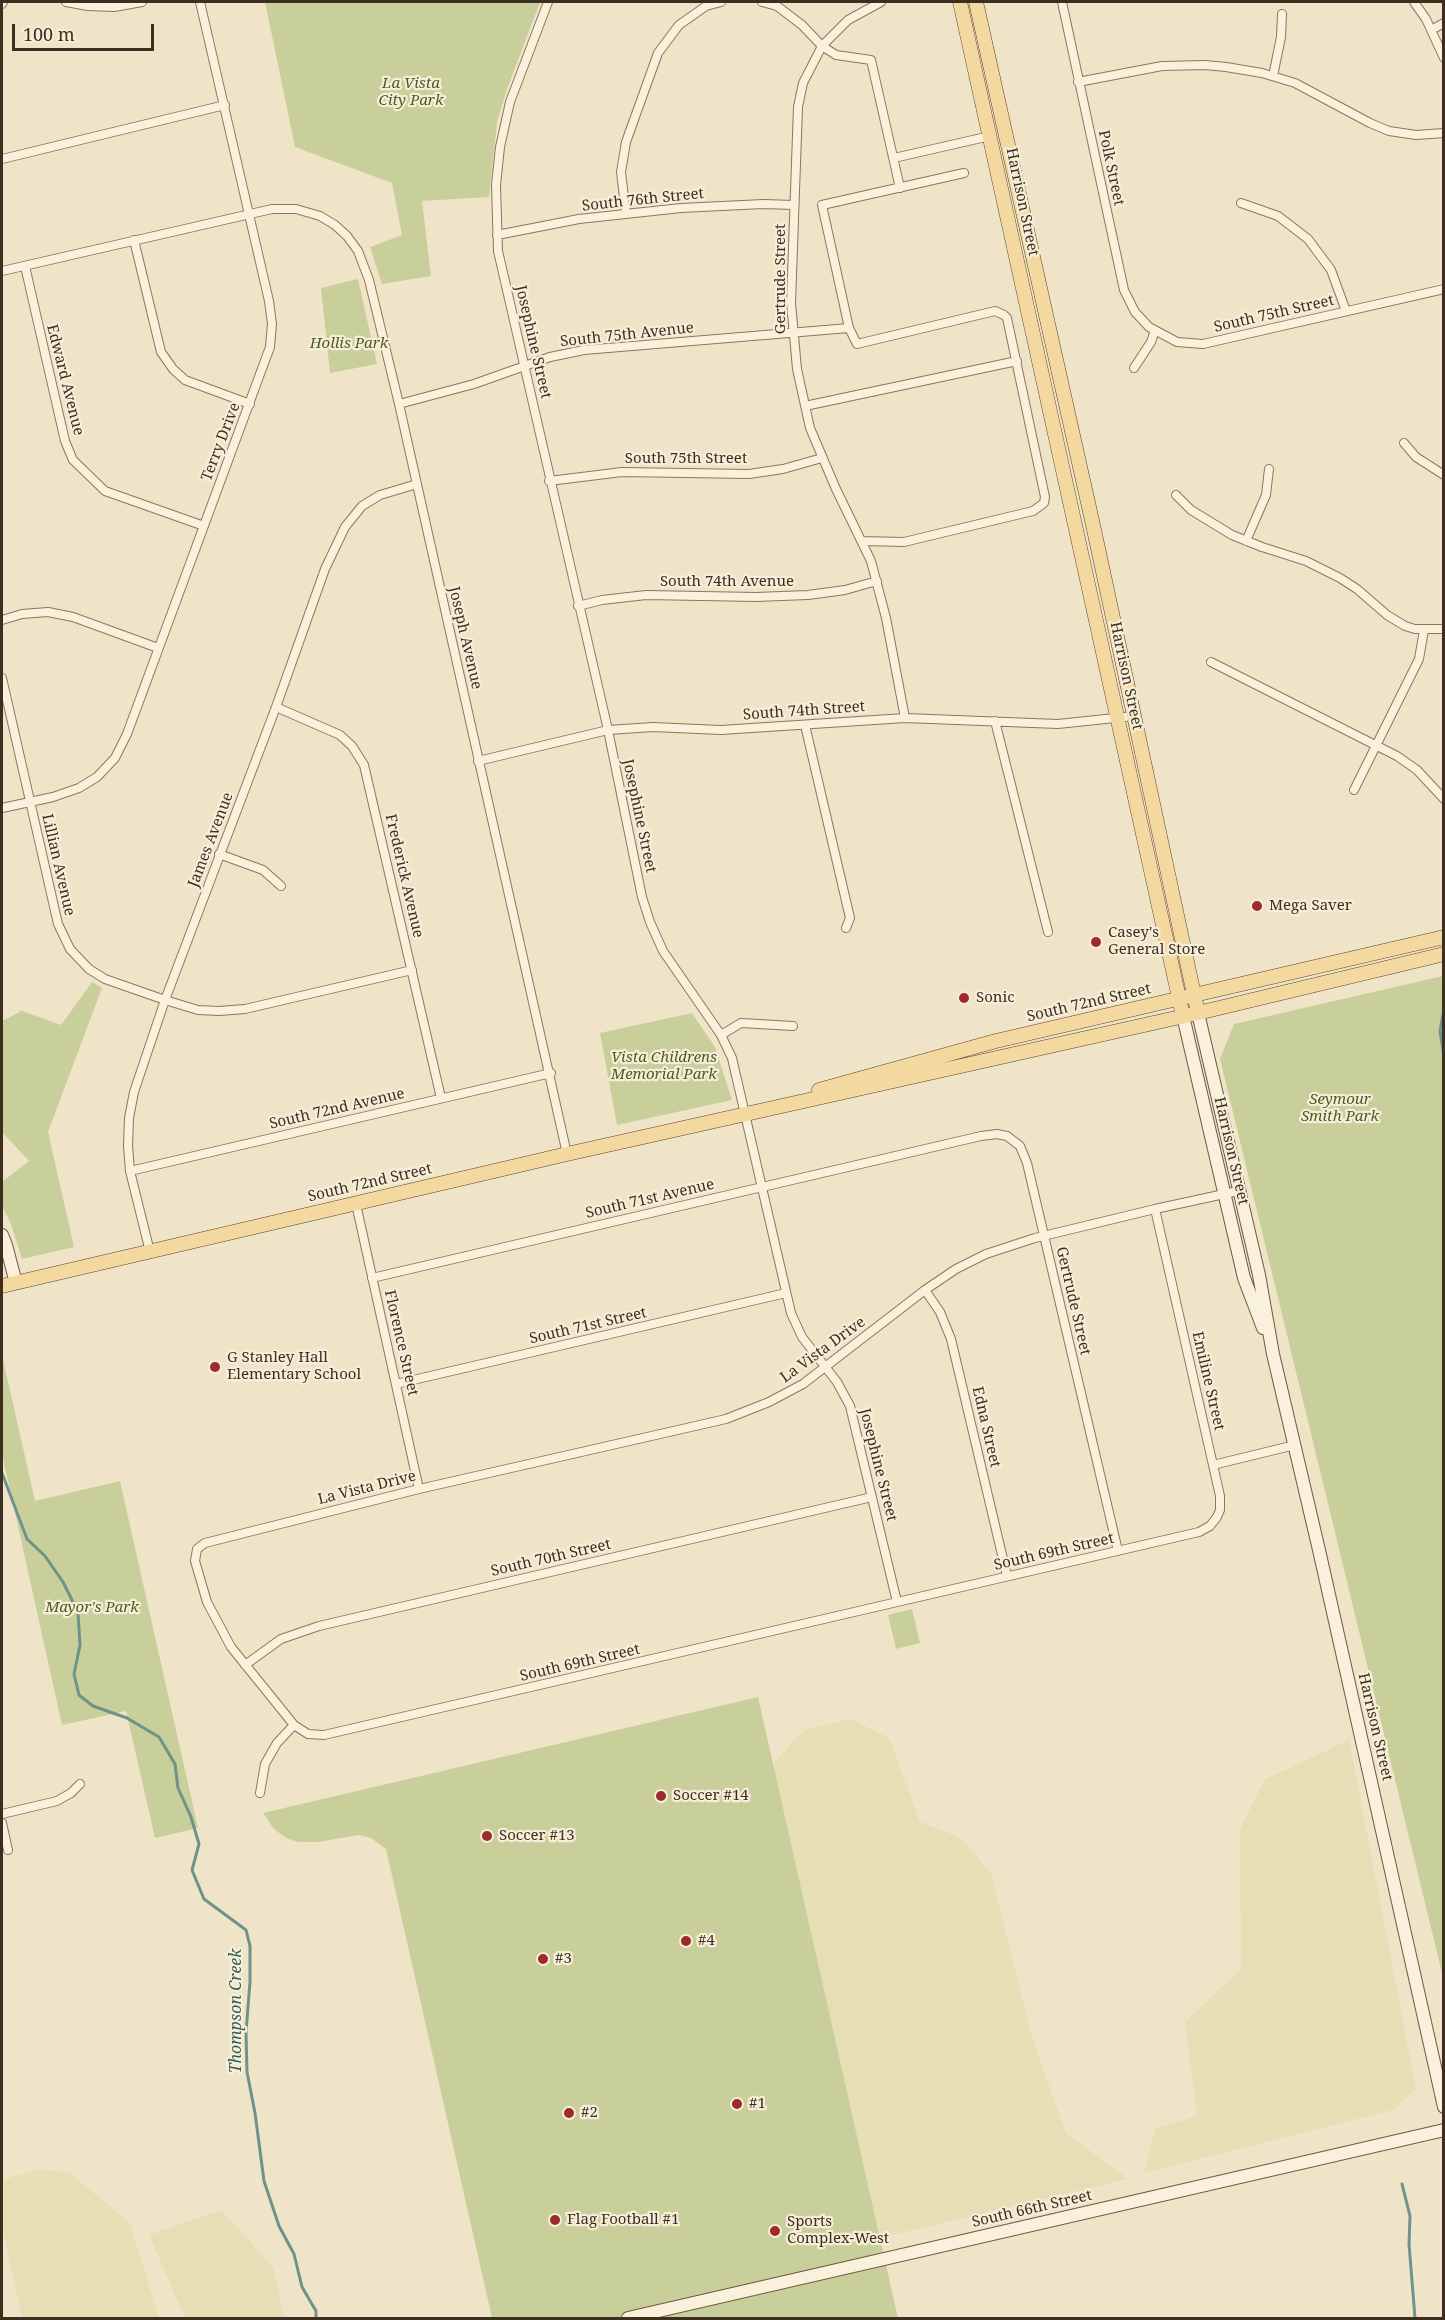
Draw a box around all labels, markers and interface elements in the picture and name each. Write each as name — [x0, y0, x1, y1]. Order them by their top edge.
scale bar — [15, 12, 158, 50]
text: 100 m — [23, 22, 75, 46]
park label: La Vista City Park — [379, 75, 443, 110]
street label: Polk Street — [1094, 129, 1128, 207]
street label: Harrison Street — [1002, 146, 1042, 258]
street label: South 76th Street — [581, 185, 705, 215]
street label: Gertrude Street — [772, 224, 790, 334]
street label: Josephine Street — [511, 284, 555, 400]
street label: South 75th Street — [1212, 291, 1336, 337]
street label: South 75th Avenue — [559, 319, 695, 351]
street label: Edward Avenue — [43, 323, 87, 437]
park label: Hollis Park — [310, 335, 388, 353]
street label: Terry Drive — [198, 400, 244, 484]
street label: South 75th Street — [625, 450, 747, 468]
street label: South 74th Avenue — [660, 573, 794, 591]
street label: Joseph Avenue — [444, 585, 486, 691]
street label: Harrison Street — [1106, 620, 1146, 732]
street label: South 74th Street — [742, 698, 866, 724]
street label: Josephine Street — [618, 758, 660, 874]
street label: James Avenue — [185, 790, 237, 890]
street label: Lillian Avenue — [38, 812, 78, 918]
street label: Frederick Avenue — [381, 812, 427, 940]
place label: Mega Saver — [1269, 897, 1352, 915]
marker: Mega Saver — [1250, 899, 1264, 913]
place label: Casey's General Store — [1108, 924, 1205, 959]
marker: Casey's General Store — [1089, 935, 1103, 949]
street label: South 72nd Street — [1025, 980, 1153, 1026]
place label: Sonic — [976, 989, 1015, 1007]
marker: Sonic — [957, 991, 971, 1005]
park label: Vista Childrens Memorial Park — [611, 1049, 717, 1084]
street label: South 72nd Avenue — [268, 1085, 406, 1133]
park label: Seymour Smith Park — [1301, 1091, 1379, 1126]
street label: Harrison Street — [1210, 1095, 1252, 1207]
street label: South 72nd Street — [306, 1160, 434, 1206]
street label: South 71st Avenue — [584, 1175, 716, 1223]
street label: Gertrude Street — [1052, 1245, 1094, 1357]
street label: Florence Street — [380, 1288, 422, 1398]
street label: South 71st Street — [528, 1304, 648, 1348]
street label: La Vista Drive — [777, 1313, 869, 1387]
street label: Emiline Street — [1188, 1330, 1228, 1432]
place label: G Stanley Hall Elementary School — [227, 1349, 361, 1384]
marker: G Stanley Hall Elementary School — [208, 1360, 222, 1374]
street label: Edna Street — [968, 1385, 1004, 1469]
street label: Josephine Street — [855, 1407, 901, 1523]
street label: La Vista Drive — [316, 1467, 418, 1509]
street label: South 69th Street — [992, 1529, 1116, 1575]
street label: South 70th Street — [489, 1535, 613, 1581]
park label: Mayor's Park — [45, 1599, 139, 1617]
street label: South 69th Street — [518, 1640, 642, 1686]
street label: Harrison Street — [1354, 1671, 1396, 1783]
place label: Soccer #14 — [673, 1787, 749, 1805]
marker: Soccer #14 — [654, 1789, 668, 1803]
place label: Soccer #13 — [499, 1827, 575, 1845]
marker: Soccer #13 — [480, 1829, 494, 1843]
place label: #4 — [698, 1932, 715, 1950]
marker: #4 — [679, 1934, 693, 1948]
water label: Thompson Creek — [226, 1949, 246, 2073]
place label: #3 — [555, 1950, 572, 1968]
marker: #3 — [536, 1952, 550, 1966]
place label: #1 — [749, 2095, 766, 2113]
marker: #1 — [730, 2097, 744, 2111]
place label: #2 — [581, 2104, 598, 2122]
marker: #2 — [562, 2106, 576, 2120]
street label: South 66th Street — [970, 2186, 1094, 2232]
place label: Flag Football #1 — [567, 2211, 679, 2229]
marker: Flag Football #1 — [548, 2213, 562, 2227]
place label: Sports Complex-West — [787, 2213, 889, 2248]
marker: Sports Complex-West — [768, 2224, 782, 2238]

